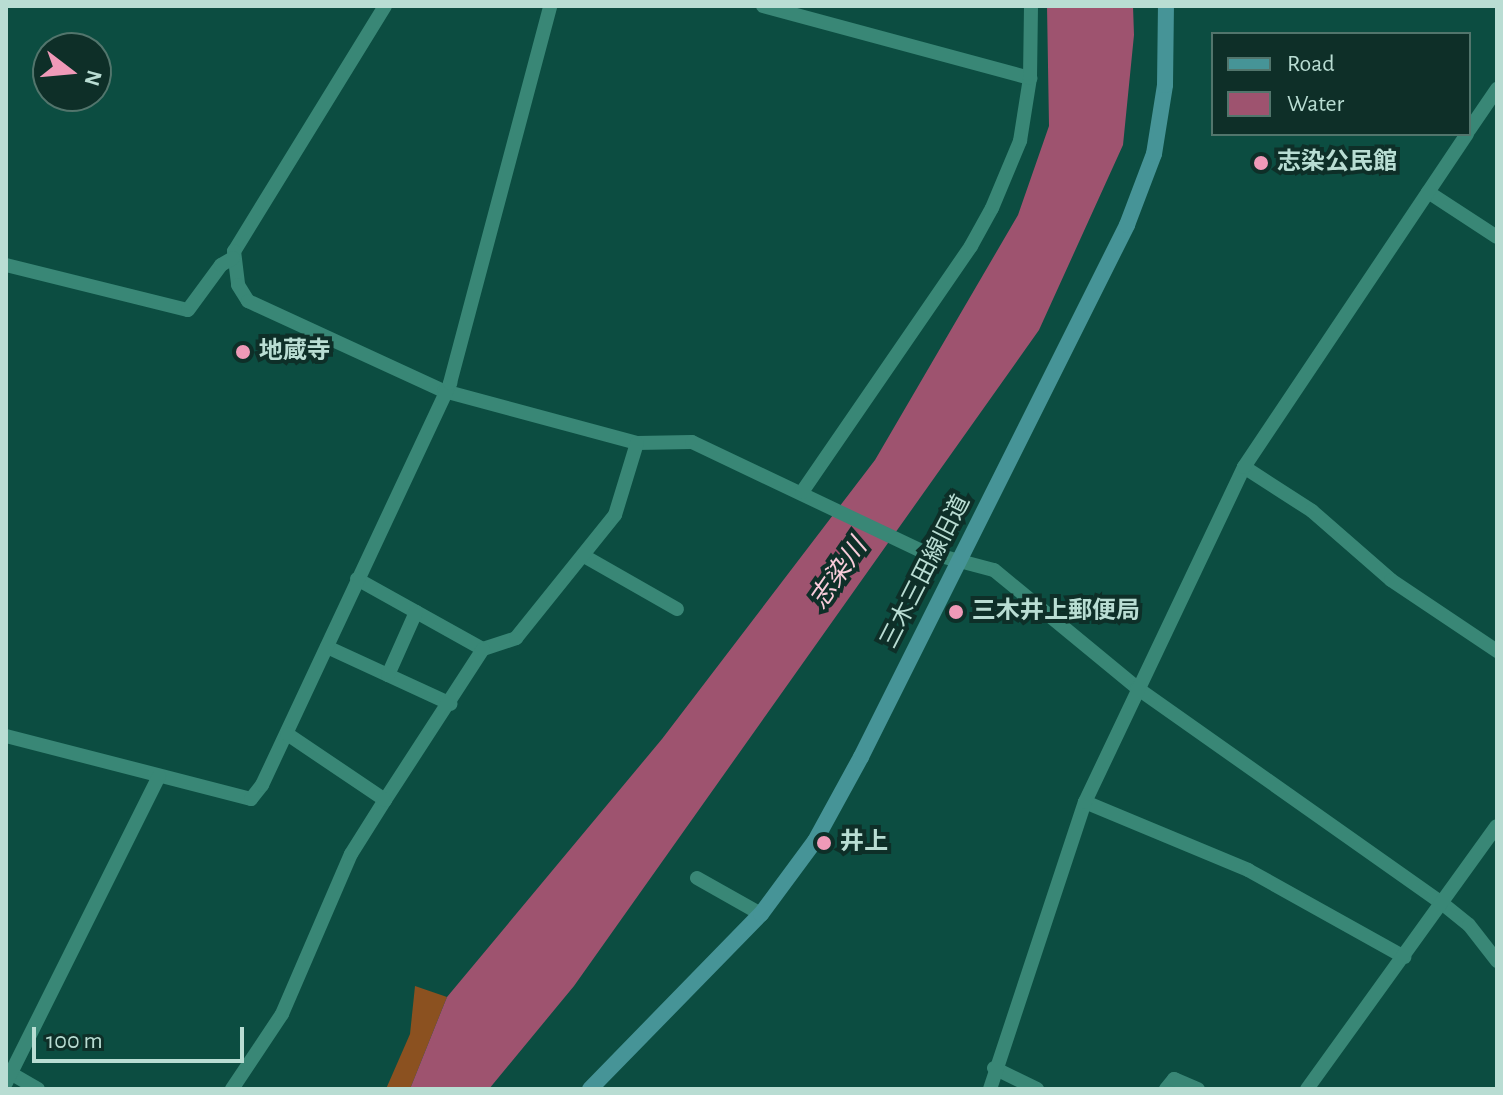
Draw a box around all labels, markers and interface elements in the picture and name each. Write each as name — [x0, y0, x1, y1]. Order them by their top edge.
north arrow — [32, 32, 112, 112]
legend — [1211, 32, 1471, 136]
text: Road — [1287, 52, 1335, 76]
text: N — [80, 68, 106, 88]
text: Water — [1287, 92, 1344, 116]
place label: 志染公民館 — [1277, 149, 1397, 177]
marker: 志染公民館 — [1252, 154, 1270, 172]
place label: 地蔵寺 — [259, 338, 331, 366]
marker: 地蔵寺 — [234, 343, 252, 361]
street label: 三木三田線旧道 — [875, 491, 977, 653]
water label: 志染川 — [804, 533, 874, 615]
place label: 三木井上郵便局 — [972, 598, 1140, 626]
marker: 三木井上郵便局 — [947, 603, 965, 621]
place label: 井上 — [840, 829, 888, 857]
marker: 井上 — [815, 834, 833, 852]
scale bar — [36, 1011, 248, 1061]
text: 100 m — [46, 1029, 103, 1053]

